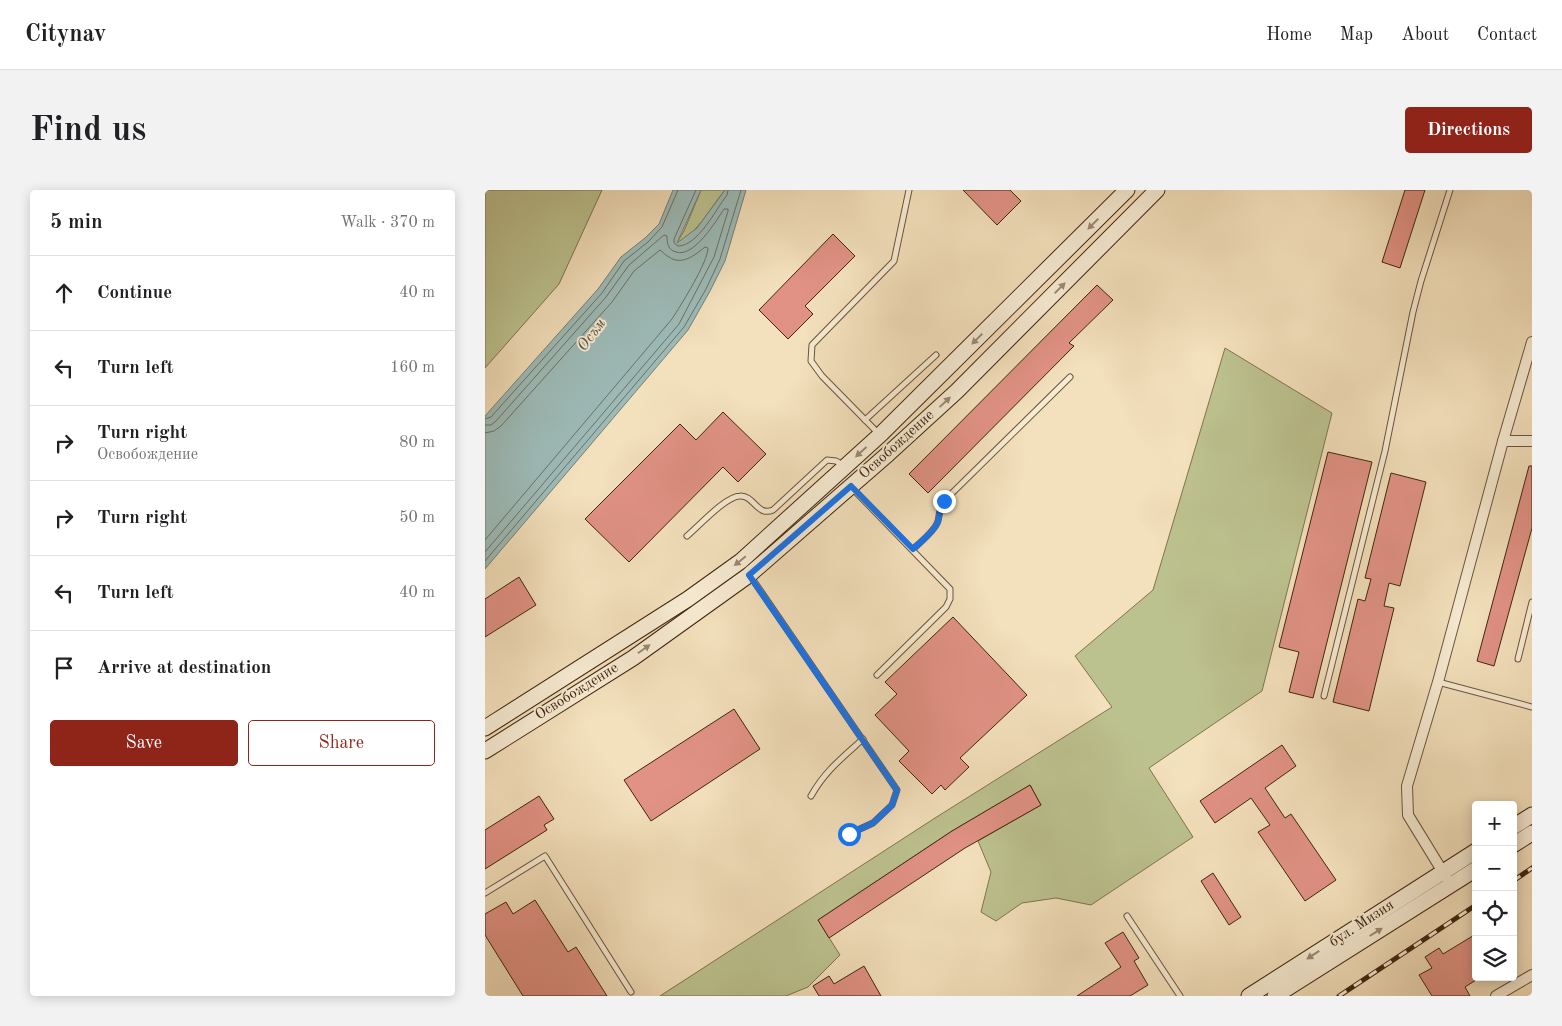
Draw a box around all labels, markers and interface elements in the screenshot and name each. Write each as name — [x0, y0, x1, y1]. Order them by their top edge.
text: Citynav — [25, 23, 106, 47]
text: Home — [1266, 26, 1312, 44]
text: Map — [1340, 26, 1373, 44]
text: About — [1401, 26, 1449, 44]
text: Contact — [1477, 26, 1537, 44]
button: Directions — [1405, 107, 1532, 153]
text: Find us — [30, 113, 146, 148]
text: 5 min — [50, 212, 103, 233]
text: Walk · 370 m — [340, 215, 435, 231]
one-way arrow — [1087, 218, 1099, 230]
icon: ahead — [50, 279, 78, 307]
one-way arrow — [1054, 282, 1066, 294]
text: Continue — [97, 284, 172, 303]
text: 40 m — [399, 285, 435, 301]
water label: Осъм — [575, 315, 609, 354]
one-way arrow — [972, 333, 984, 345]
icon: left — [50, 354, 78, 382]
text: Turn left — [97, 359, 174, 378]
text: 160 m — [390, 360, 435, 376]
one-way arrow — [938, 396, 950, 408]
street label: Освобождение — [857, 408, 937, 482]
text: Turn right — [97, 424, 187, 443]
icon: right — [50, 429, 78, 457]
text: 80 m — [399, 435, 435, 451]
one-way arrow — [856, 446, 868, 458]
text: Освобождение — [97, 447, 198, 463]
route end — [933, 490, 956, 513]
icon: right — [50, 504, 78, 532]
text: Turn right — [97, 509, 187, 528]
text: 50 m — [399, 510, 435, 526]
one-way arrow — [734, 555, 747, 566]
icon: left — [50, 579, 78, 607]
text: Turn left — [97, 584, 174, 603]
text: 40 m — [399, 585, 435, 601]
one-way arrow — [637, 644, 651, 654]
icon: arrive — [50, 654, 78, 682]
text: Arrive at destination — [97, 659, 271, 678]
street label: Освобождение — [533, 660, 621, 723]
button: Save — [50, 720, 238, 766]
button: Share — [248, 720, 435, 766]
map controls — [1472, 801, 1517, 981]
button: + — [1472, 801, 1517, 846]
route start — [838, 823, 861, 846]
button: − — [1472, 846, 1517, 891]
button: locate — [1472, 891, 1517, 936]
street label: бул. Мизия — [1327, 898, 1397, 950]
one-way arrow — [1369, 928, 1382, 937]
button: layers — [1472, 936, 1517, 981]
one-way arrow — [1307, 950, 1320, 959]

